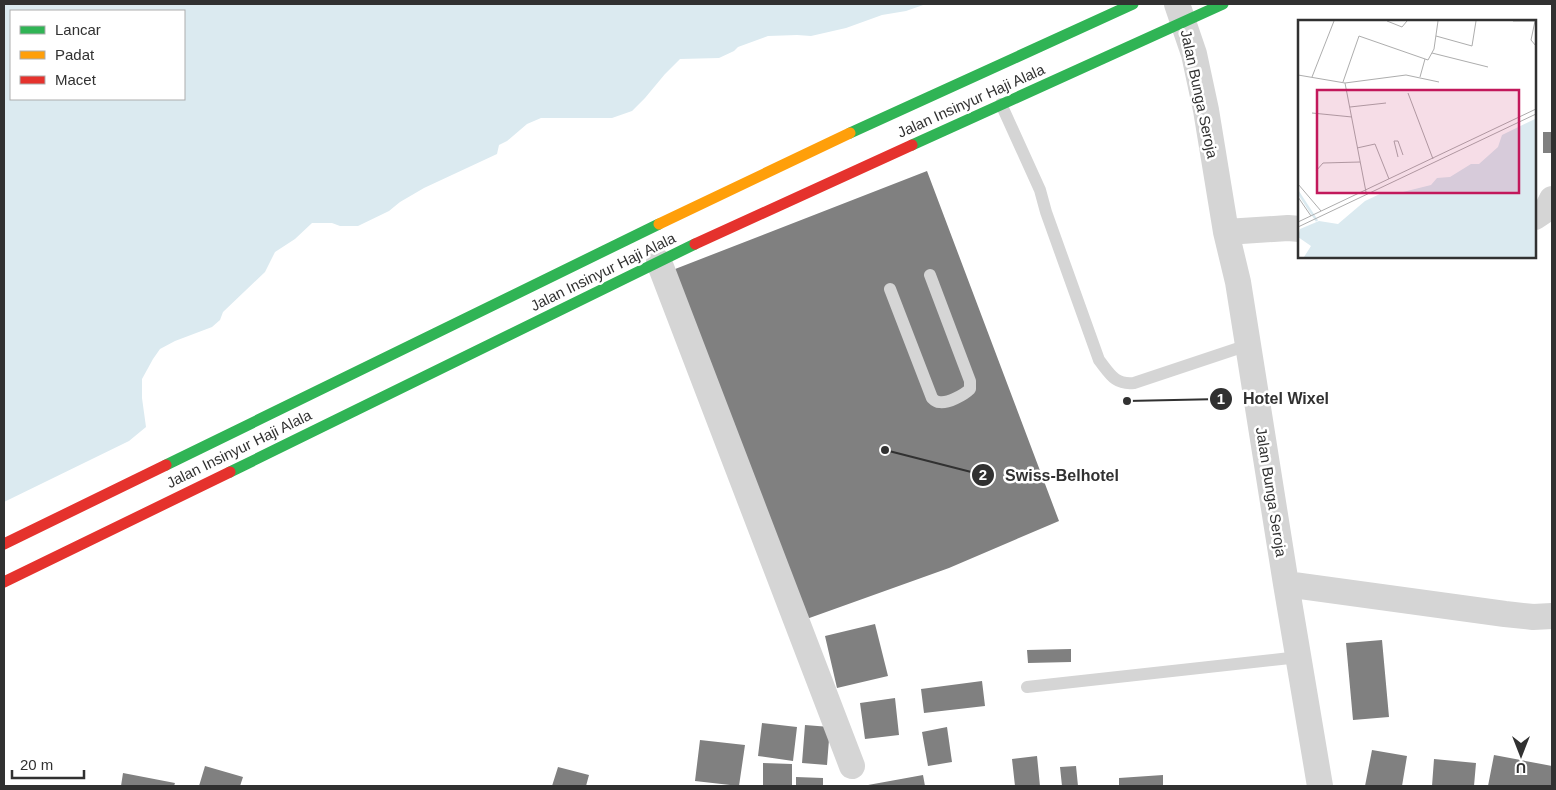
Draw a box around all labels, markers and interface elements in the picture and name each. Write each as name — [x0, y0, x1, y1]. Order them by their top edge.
legend — [10, 10, 185, 100]
inset map — [1298, 20, 1536, 258]
text: Lancar — [55, 21, 101, 38]
street label: Jalan Bunga Seroja — [1178, 28, 1222, 160]
text: Padat — [55, 46, 95, 63]
street label: Jalan Insinyur Haji Alala — [895, 60, 1048, 141]
text: Macet — [55, 71, 97, 88]
street label: Jalan Insinyur Haji Alala — [527, 229, 679, 314]
callout: Hotel Wixel — [1208, 383, 1339, 414]
text: 1 — [1217, 390, 1225, 407]
text: Hotel Wixel — [1243, 390, 1329, 407]
street label: Jalan Insinyur Haji Alala — [163, 406, 315, 491]
street label: Jalan Bunga Seroja — [1253, 426, 1290, 559]
callout: Swiss-Belhotel — [970, 460, 1129, 491]
text: 2 — [979, 466, 987, 483]
text: Swiss-Belhotel — [1005, 467, 1119, 484]
north arrow — [1496, 730, 1546, 780]
scale bar — [12, 748, 85, 780]
text: 20 m — [20, 756, 53, 773]
text: U — [1516, 760, 1526, 776]

